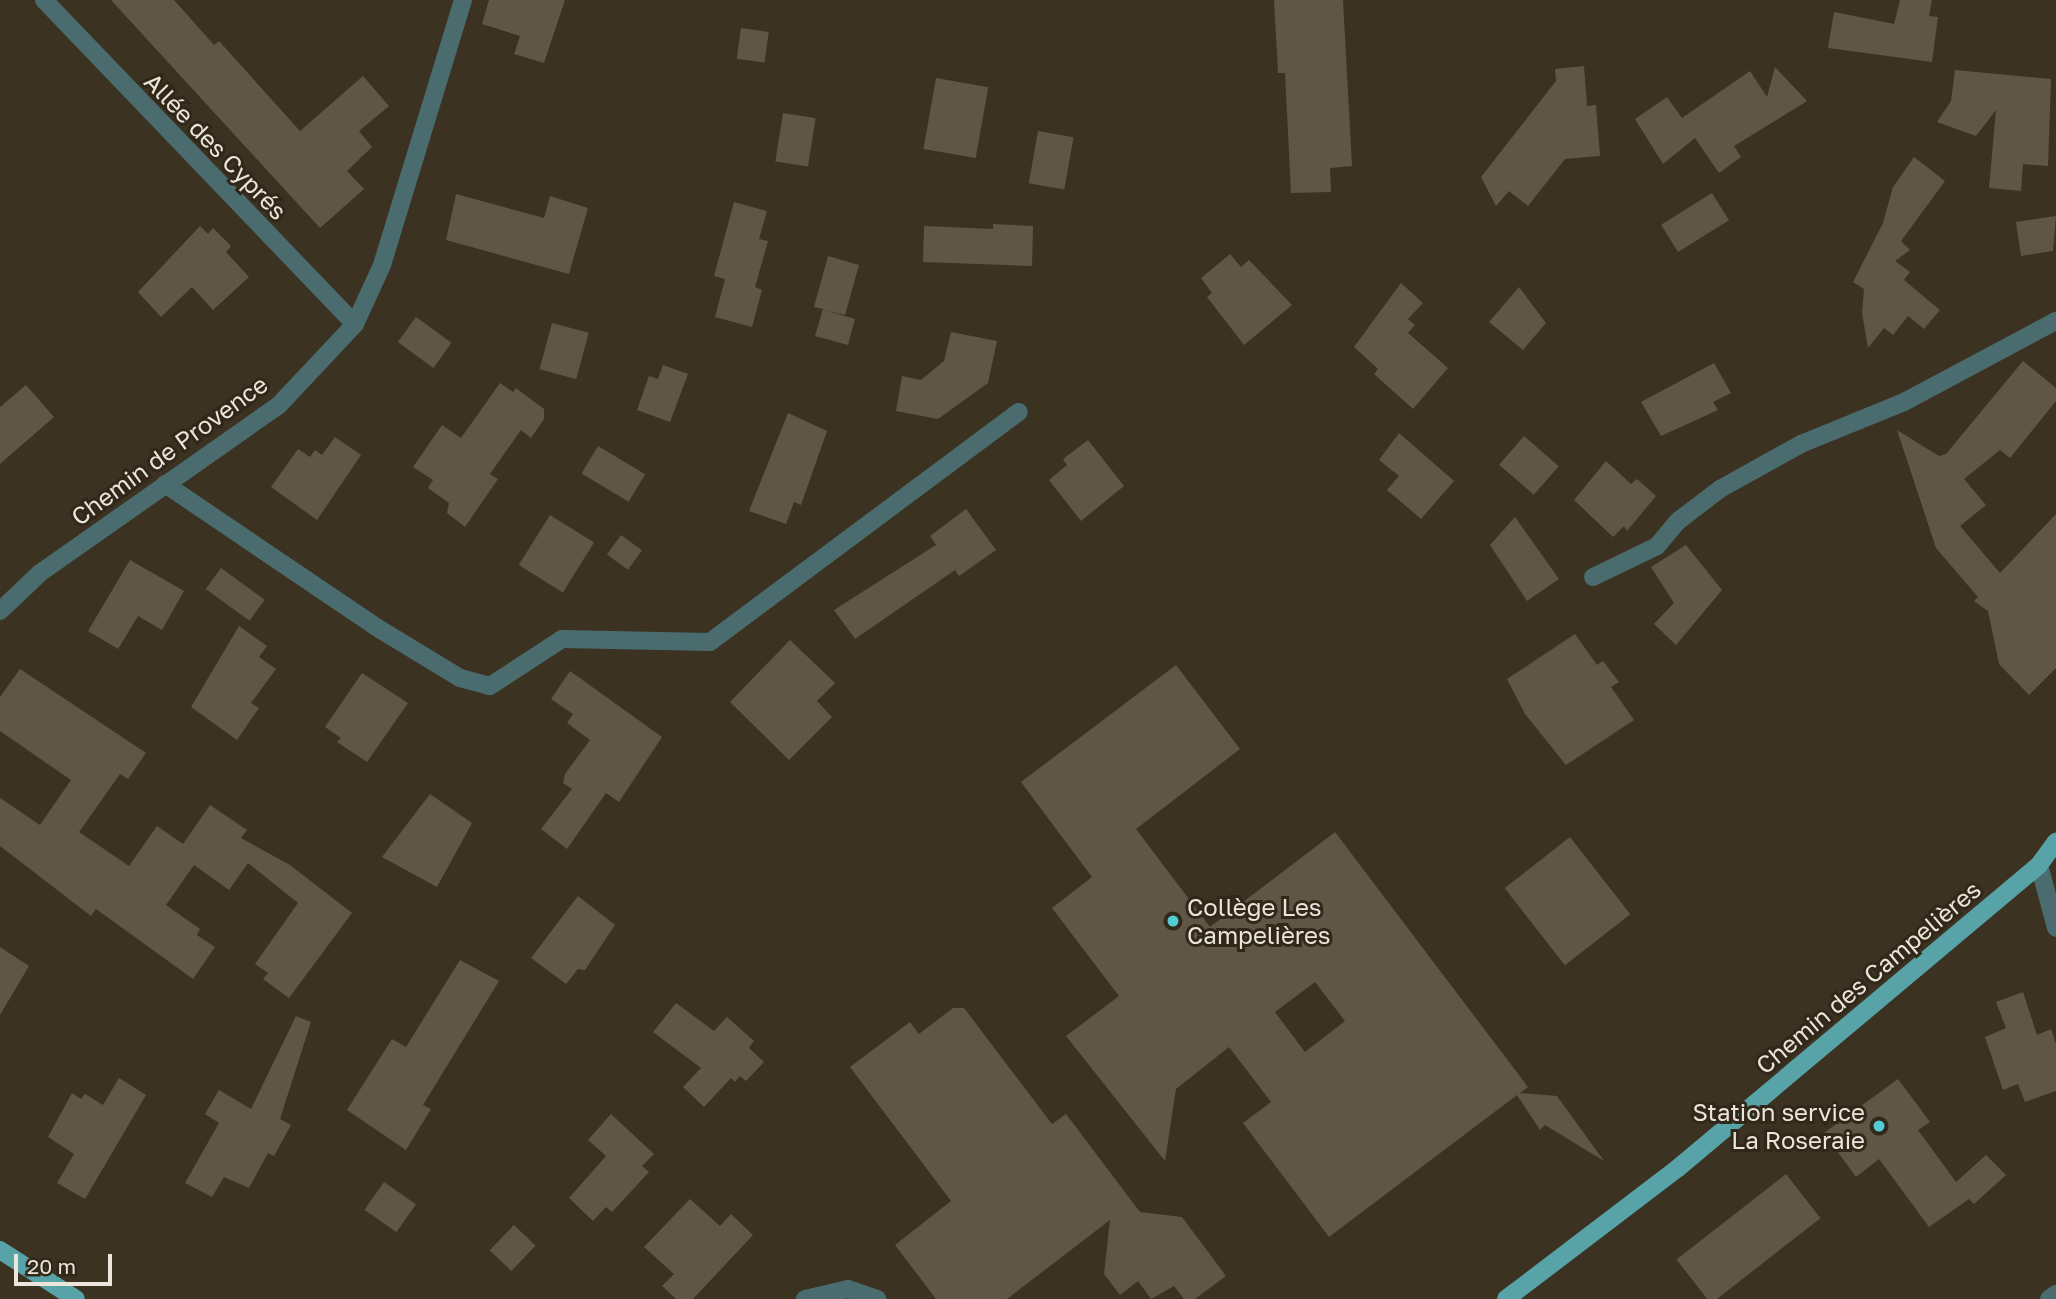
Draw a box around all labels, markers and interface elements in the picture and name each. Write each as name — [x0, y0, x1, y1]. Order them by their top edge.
street label: Allée des Cyprés — [139, 67, 293, 225]
street label: Chemin de Provence — [65, 369, 273, 531]
street label: Chemin des Campelières — [1750, 875, 1986, 1079]
place label: Collège Les Campelières — [1187, 893, 1331, 949]
marker: Collège Les Campelières — [1165, 913, 1181, 929]
place label: Station service La Roseraie — [1692, 1098, 1865, 1154]
marker: Station service La Roseraie — [1871, 1118, 1887, 1134]
scale bar — [18, 1240, 116, 1284]
text: 20 m — [27, 1253, 76, 1279]

